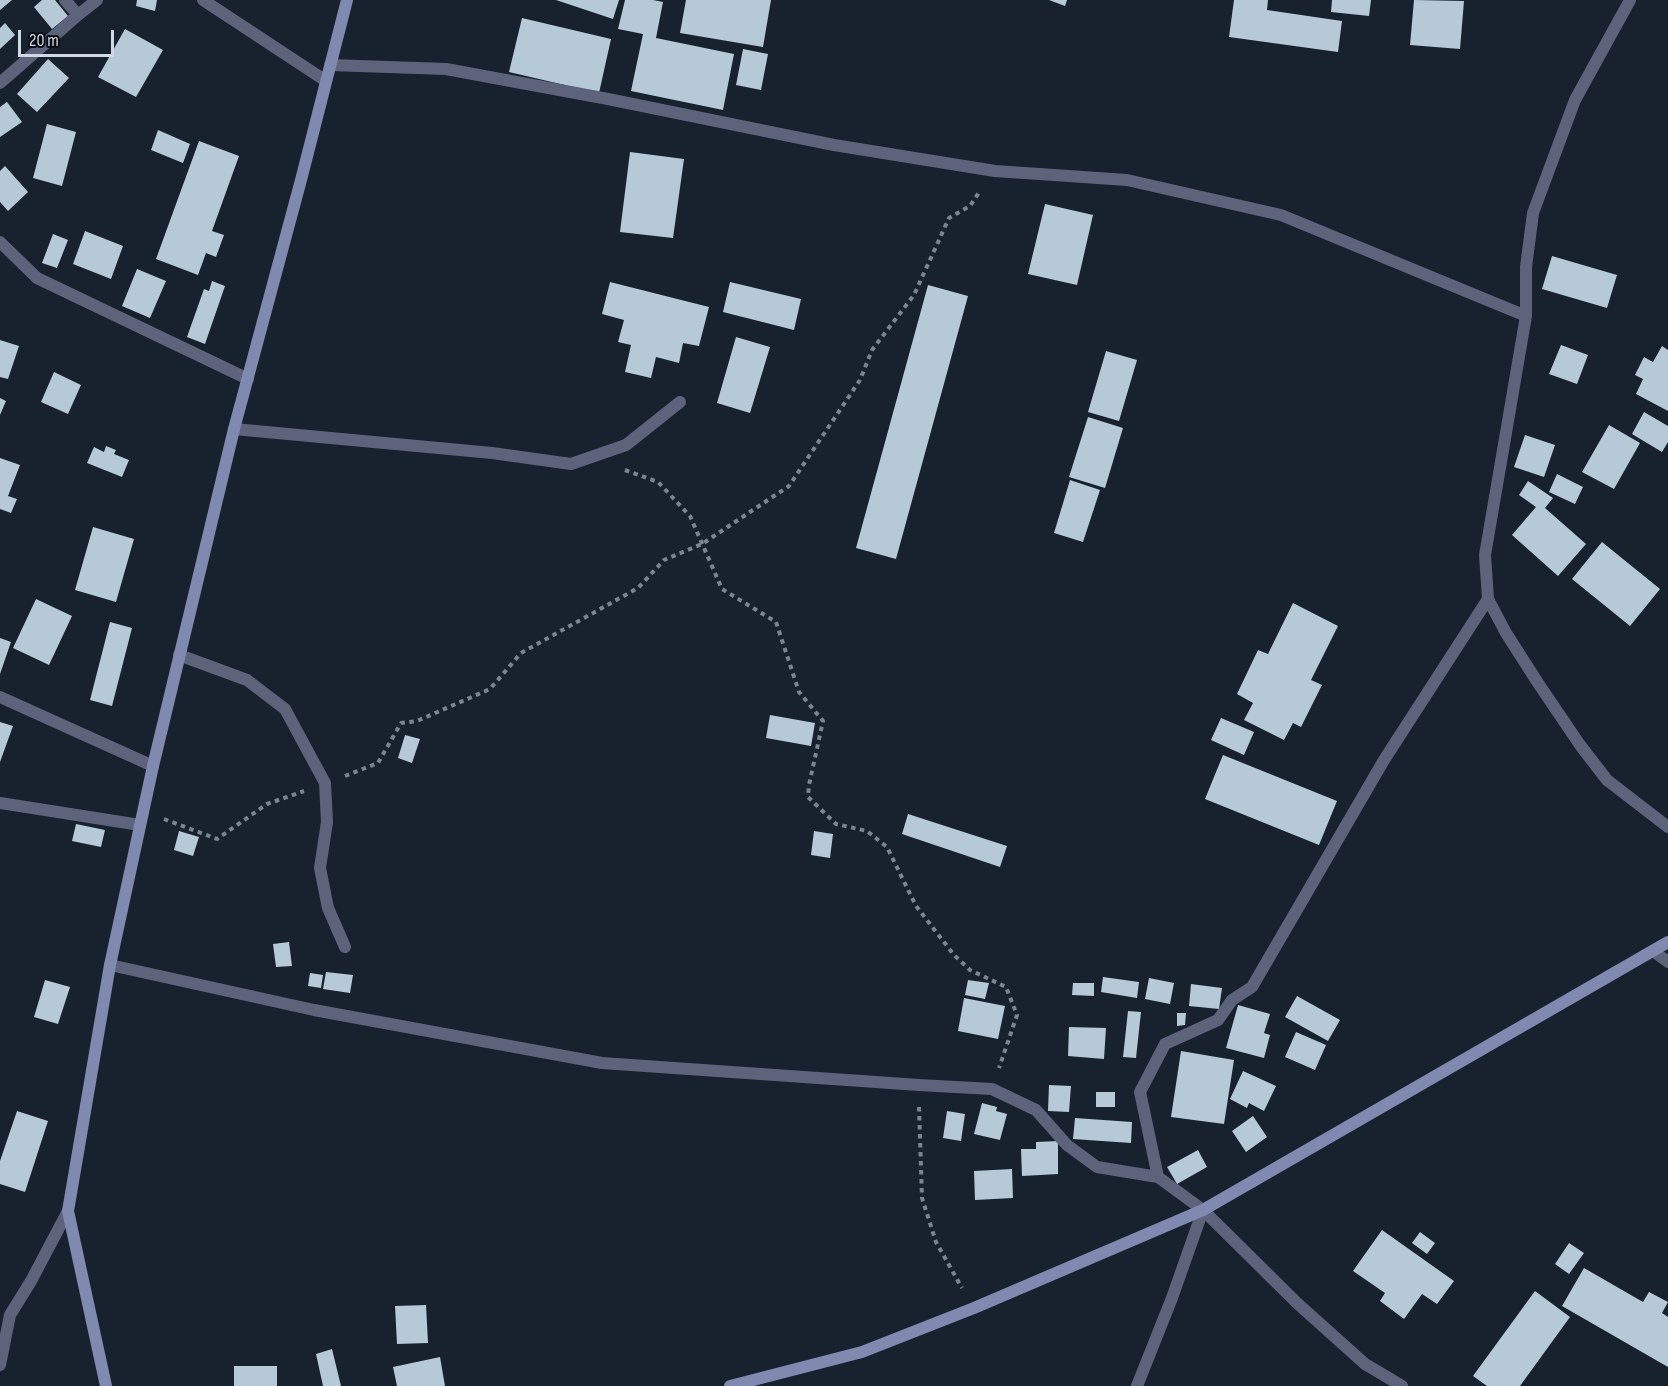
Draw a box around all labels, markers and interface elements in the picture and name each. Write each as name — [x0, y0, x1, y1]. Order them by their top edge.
scale bar — [21, 18, 117, 56]
text: 20 m — [29, 30, 59, 51]

